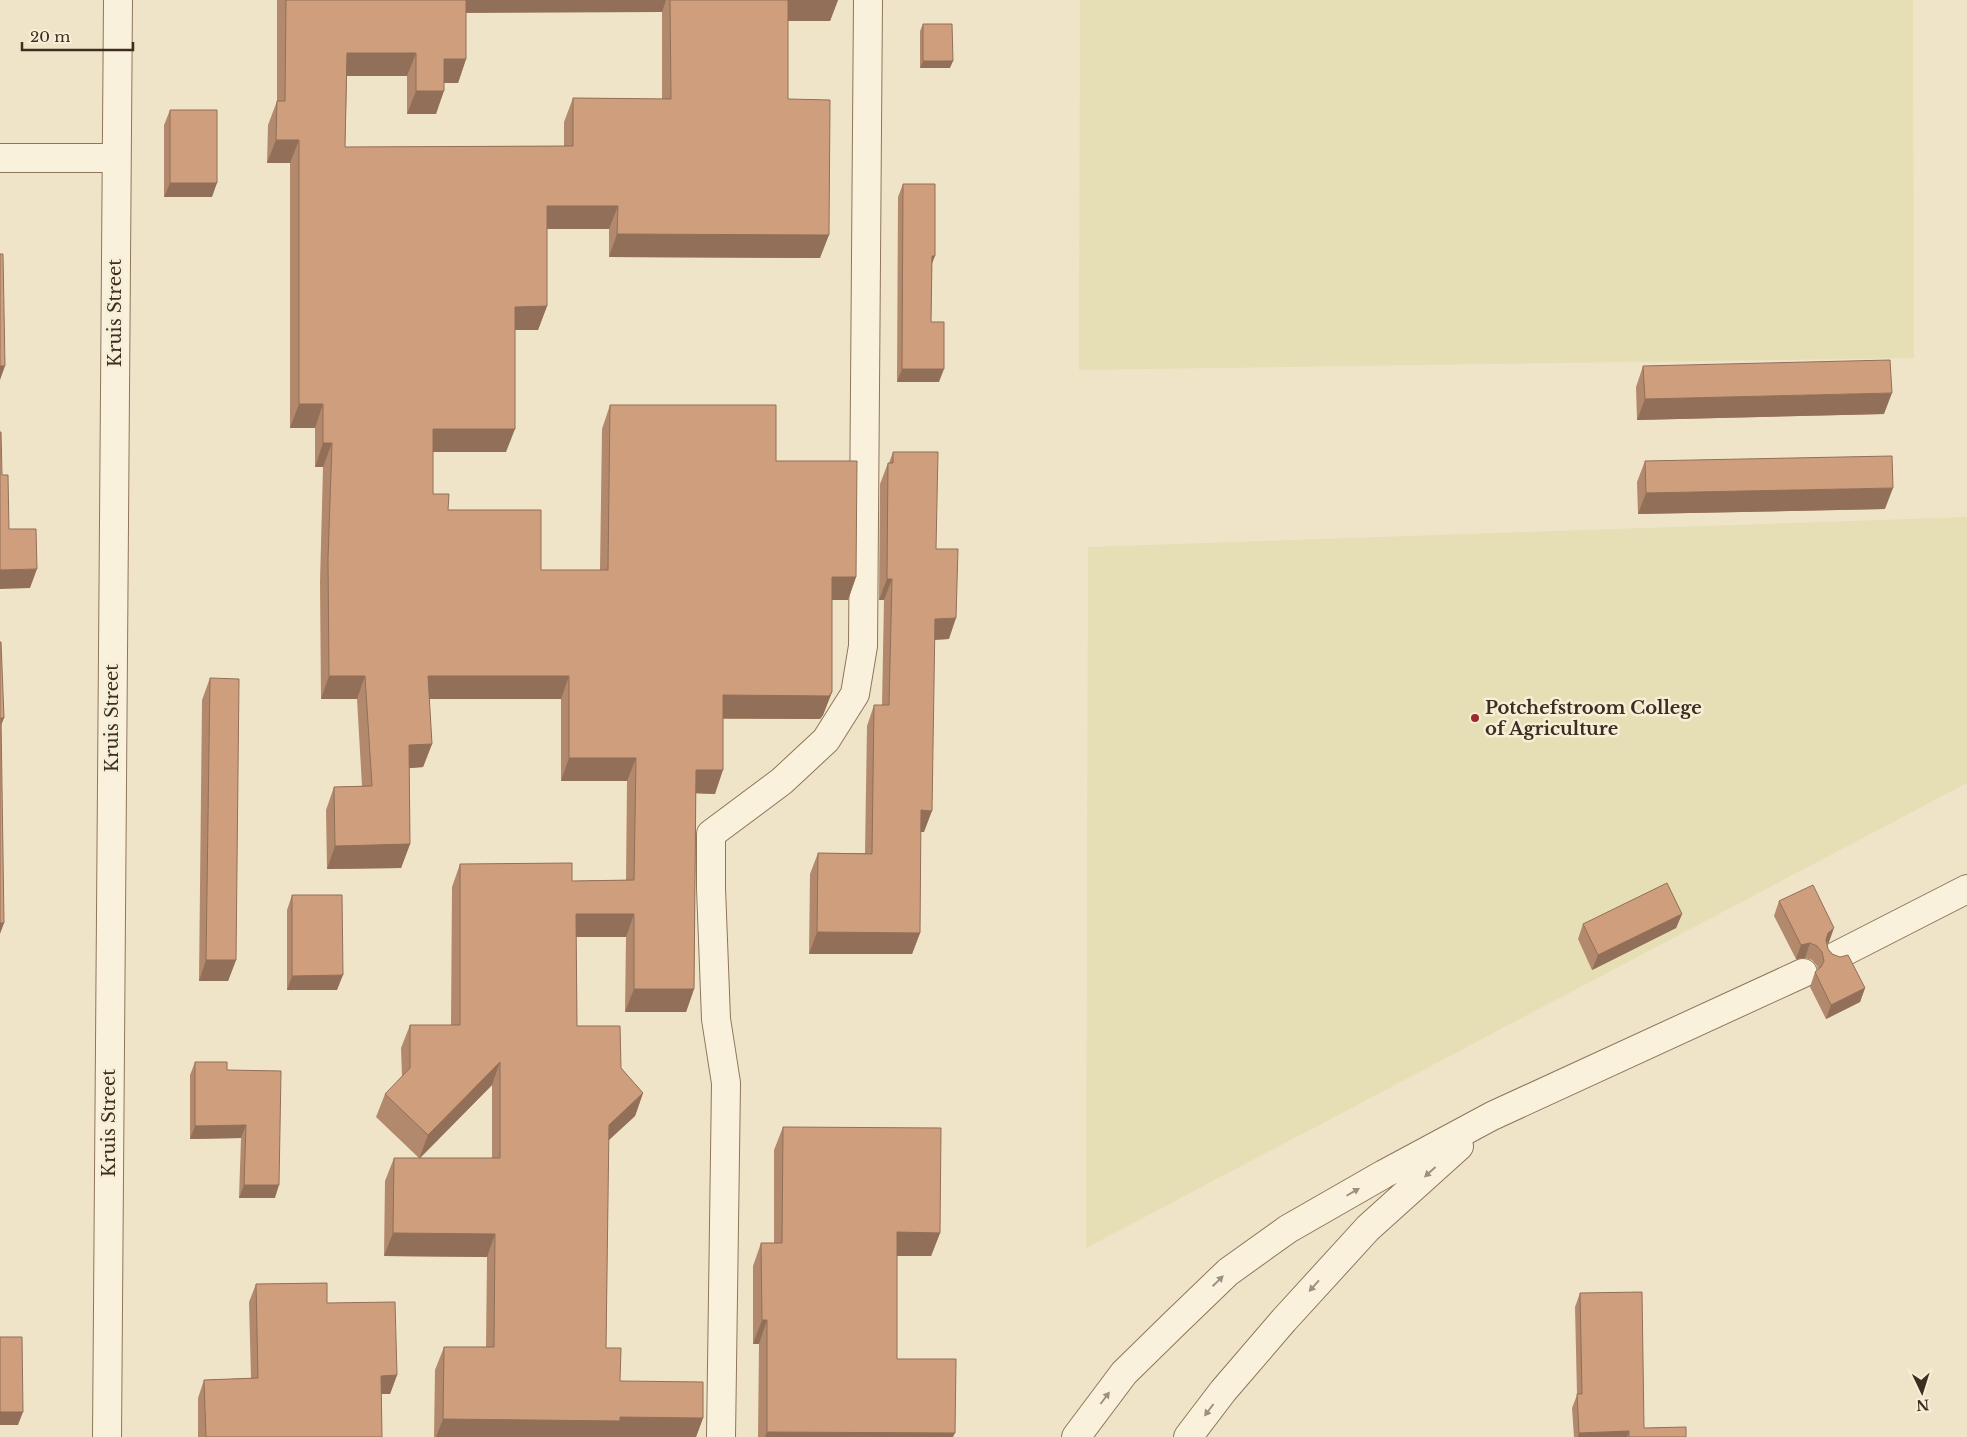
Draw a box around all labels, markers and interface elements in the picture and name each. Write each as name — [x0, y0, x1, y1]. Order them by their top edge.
scale bar — [22, 20, 134, 52]
text: 20 m — [30, 27, 70, 46]
street label: Kruis Street — [104, 259, 126, 367]
street label: Kruis Street — [101, 664, 123, 772]
place label: Potchefstroom College of Agriculture — [1485, 697, 1702, 740]
marker: Potchefstroom College of Agriculture — [1469, 712, 1481, 724]
street label: Kruis Street — [98, 1069, 120, 1177]
one-way arrow — [1424, 1166, 1436, 1178]
one-way arrow — [1347, 1187, 1360, 1196]
one-way arrow — [1212, 1275, 1224, 1287]
one-way arrow — [1309, 1280, 1320, 1293]
north arrow — [1897, 1367, 1947, 1417]
one-way arrow — [1100, 1392, 1111, 1405]
text: N — [1916, 1396, 1930, 1414]
one-way arrow — [1204, 1403, 1214, 1417]

